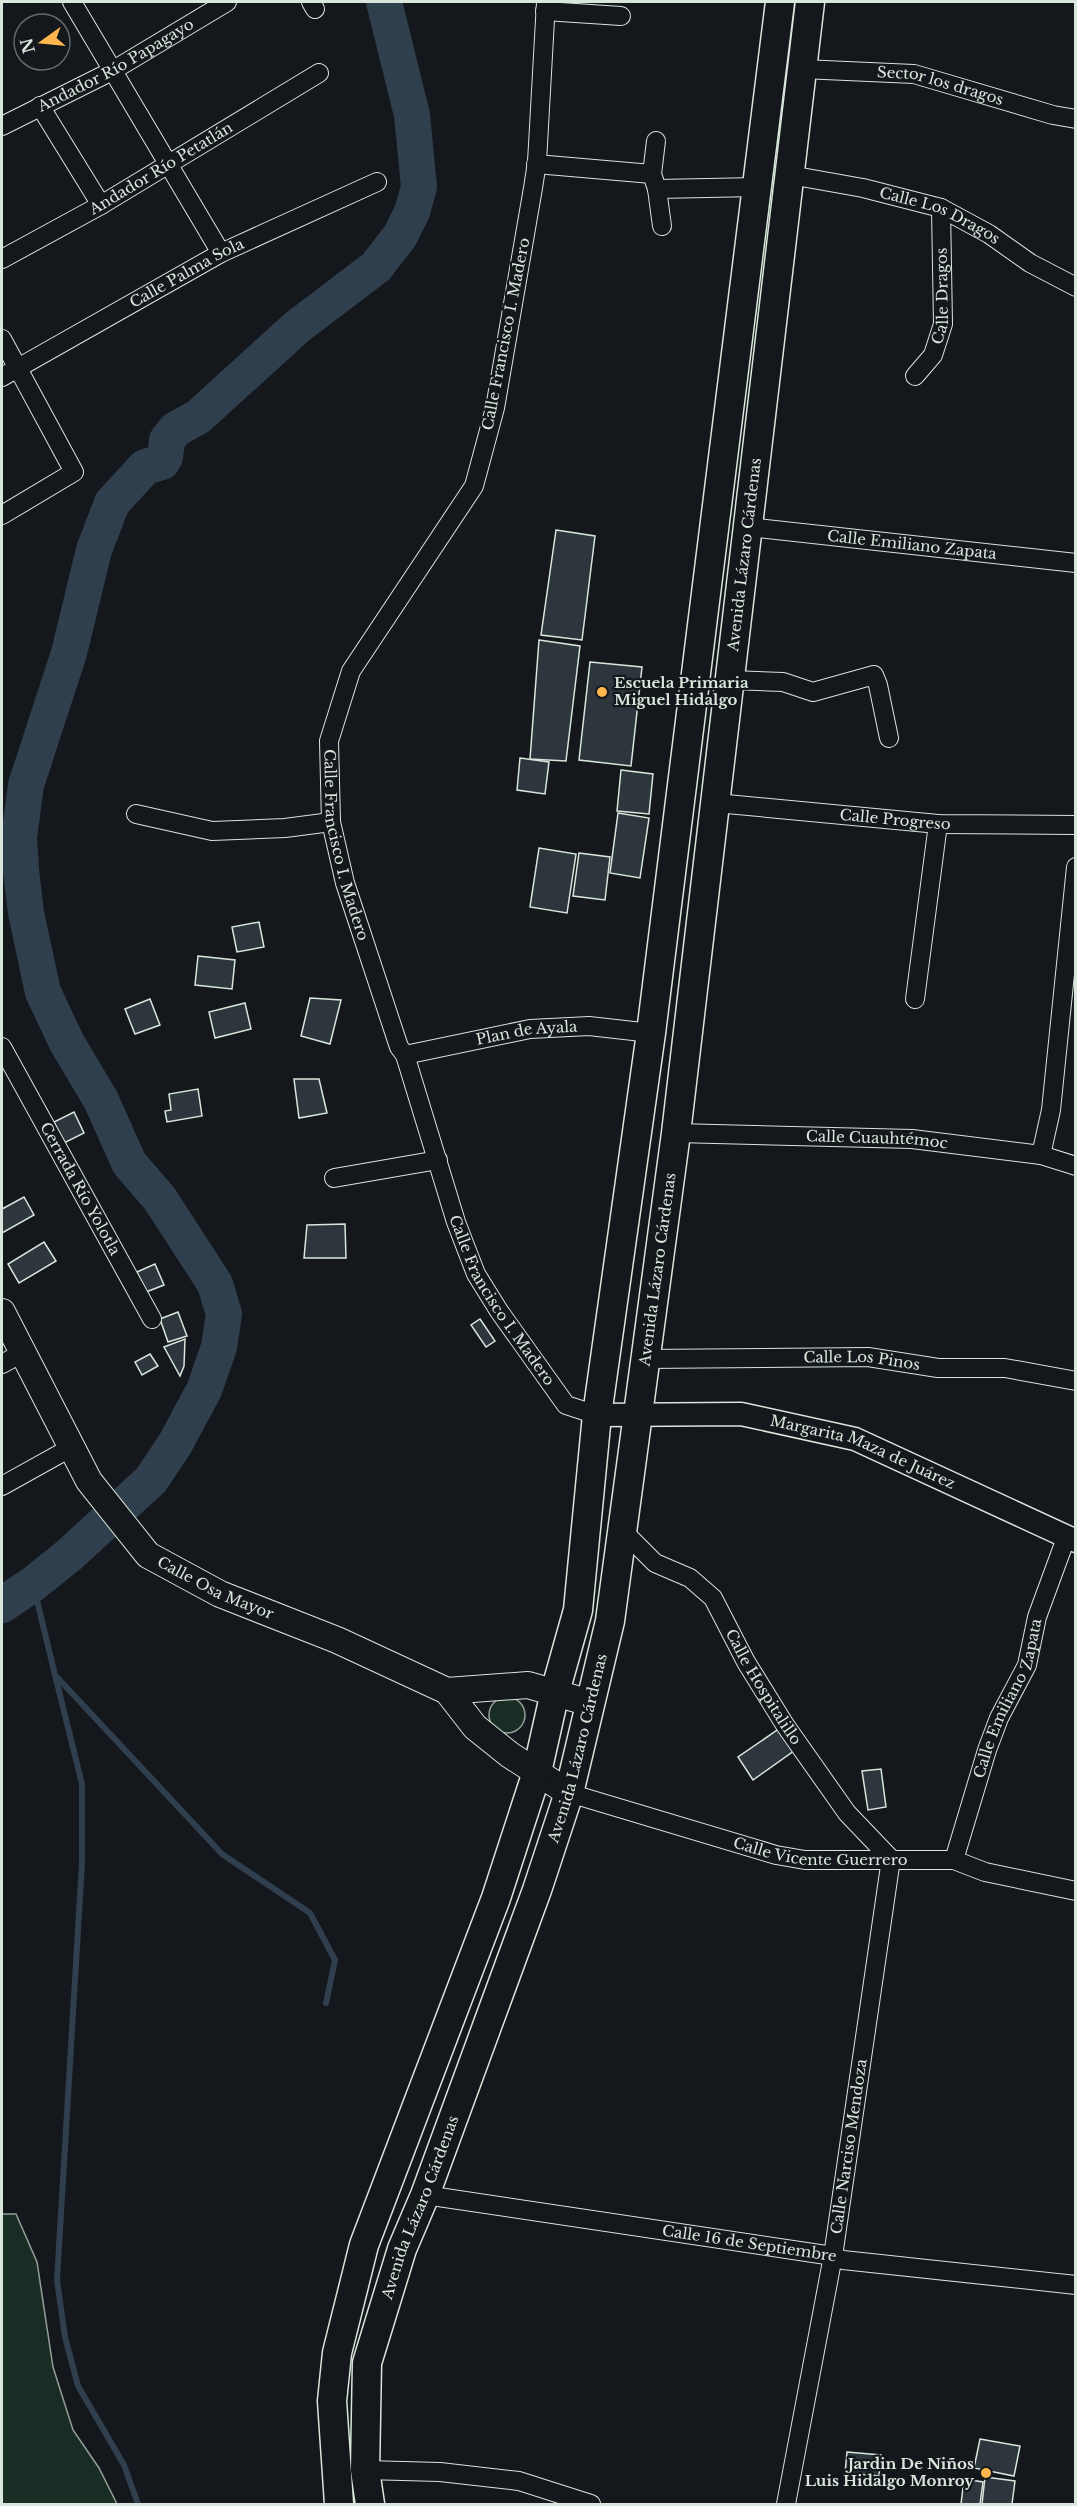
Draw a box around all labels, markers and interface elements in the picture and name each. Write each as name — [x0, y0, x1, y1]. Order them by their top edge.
north arrow — [12, 12, 72, 72]
street label: Andador Río Papagayo — [34, 14, 197, 116]
text: N — [16, 36, 39, 56]
street label: Sector los dragos — [877, 62, 1006, 109]
street label: Andador Río Petatlán — [85, 118, 236, 219]
street label: Calle Los Dragos — [877, 183, 1004, 248]
street label: Calle Palma Sola — [126, 234, 247, 312]
street label: Calle Francisco I. Madero — [478, 236, 534, 432]
street label: Calle Dragos — [927, 247, 952, 347]
street label: Avenida Lázaro Cárdenas — [723, 457, 765, 653]
street label: Calle Emiliano Zapata — [826, 526, 998, 563]
place label: Escuela Primaria Miguel Hidalgo — [614, 673, 749, 709]
marker: Escuela Primaria Miguel Hidalgo — [595, 685, 609, 699]
street label: Calle Francisco I. Madero — [320, 749, 373, 943]
street label: Calle Progreso — [839, 805, 951, 833]
street label: Plan de Ayala — [474, 1017, 579, 1049]
street label: Cerrada Río Yolotla — [36, 1119, 125, 1259]
street label: Calle Cuauhtémoc — [806, 1126, 949, 1152]
street label: Avenida Lázaro Cárdenas — [634, 1171, 680, 1368]
street label: Calle Francisco I. Madero — [445, 1213, 559, 1389]
street label: Calle Los Pinos — [803, 1347, 922, 1374]
street label: Margarita Maza de Juárez — [768, 1411, 958, 1493]
street label: Calle Osa Mayor — [154, 1552, 277, 1624]
street label: Calle Emiliano Zapata — [969, 1616, 1046, 1780]
street label: Calle Hospitalillo — [722, 1626, 806, 1748]
street label: Avenida Lázaro Cárdenas — [543, 1651, 611, 1846]
street label: Calle Vicente Guerrero — [731, 1833, 908, 1869]
street label: Calle Narciso Mendoza — [826, 2057, 871, 2235]
street label: Avenida Lázaro Cárdenas — [377, 2112, 462, 2302]
street label: Calle 16 de Septiembre — [661, 2221, 838, 2265]
place label: Jardin De Niños Luis Hidalgo Monroy — [805, 2454, 974, 2490]
marker: Jardin De Niños Luis Hidalgo Monroy — [979, 2466, 993, 2480]

